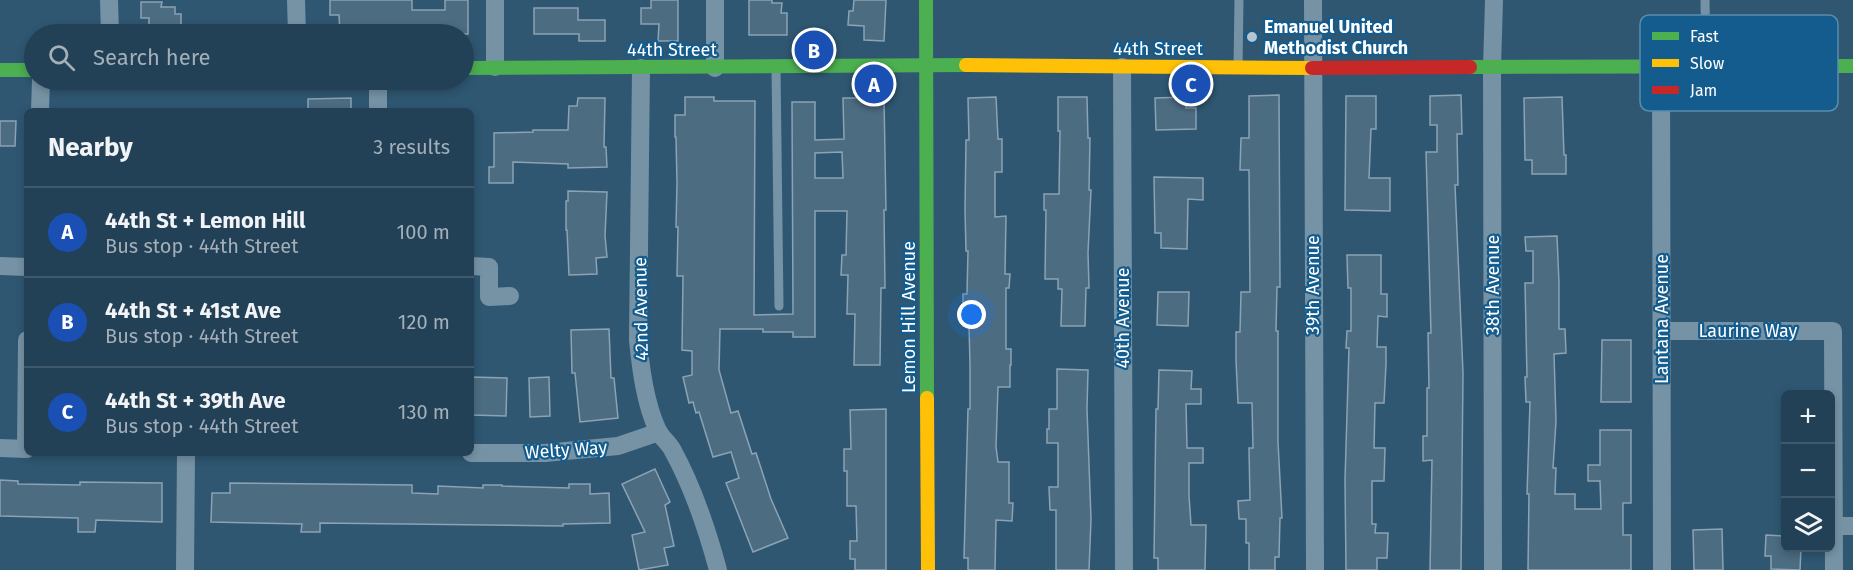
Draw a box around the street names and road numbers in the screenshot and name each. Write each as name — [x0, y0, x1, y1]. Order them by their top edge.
street label: 44th Street — [1113, 38, 1203, 60]
street label: 44th Street — [627, 39, 717, 61]
street label: 39th Avenue — [1302, 235, 1324, 335]
street label: 38th Avenue — [1482, 235, 1504, 335]
street label: Lemon Hill Avenue — [898, 241, 920, 393]
street label: Lantana Avenue — [1651, 254, 1673, 384]
street label: 42nd Avenue — [629, 257, 653, 361]
street label: 40th Avenue — [1112, 267, 1134, 369]
street label: Laurine Way — [1699, 320, 1798, 342]
street label: Welty Way — [524, 436, 608, 464]

